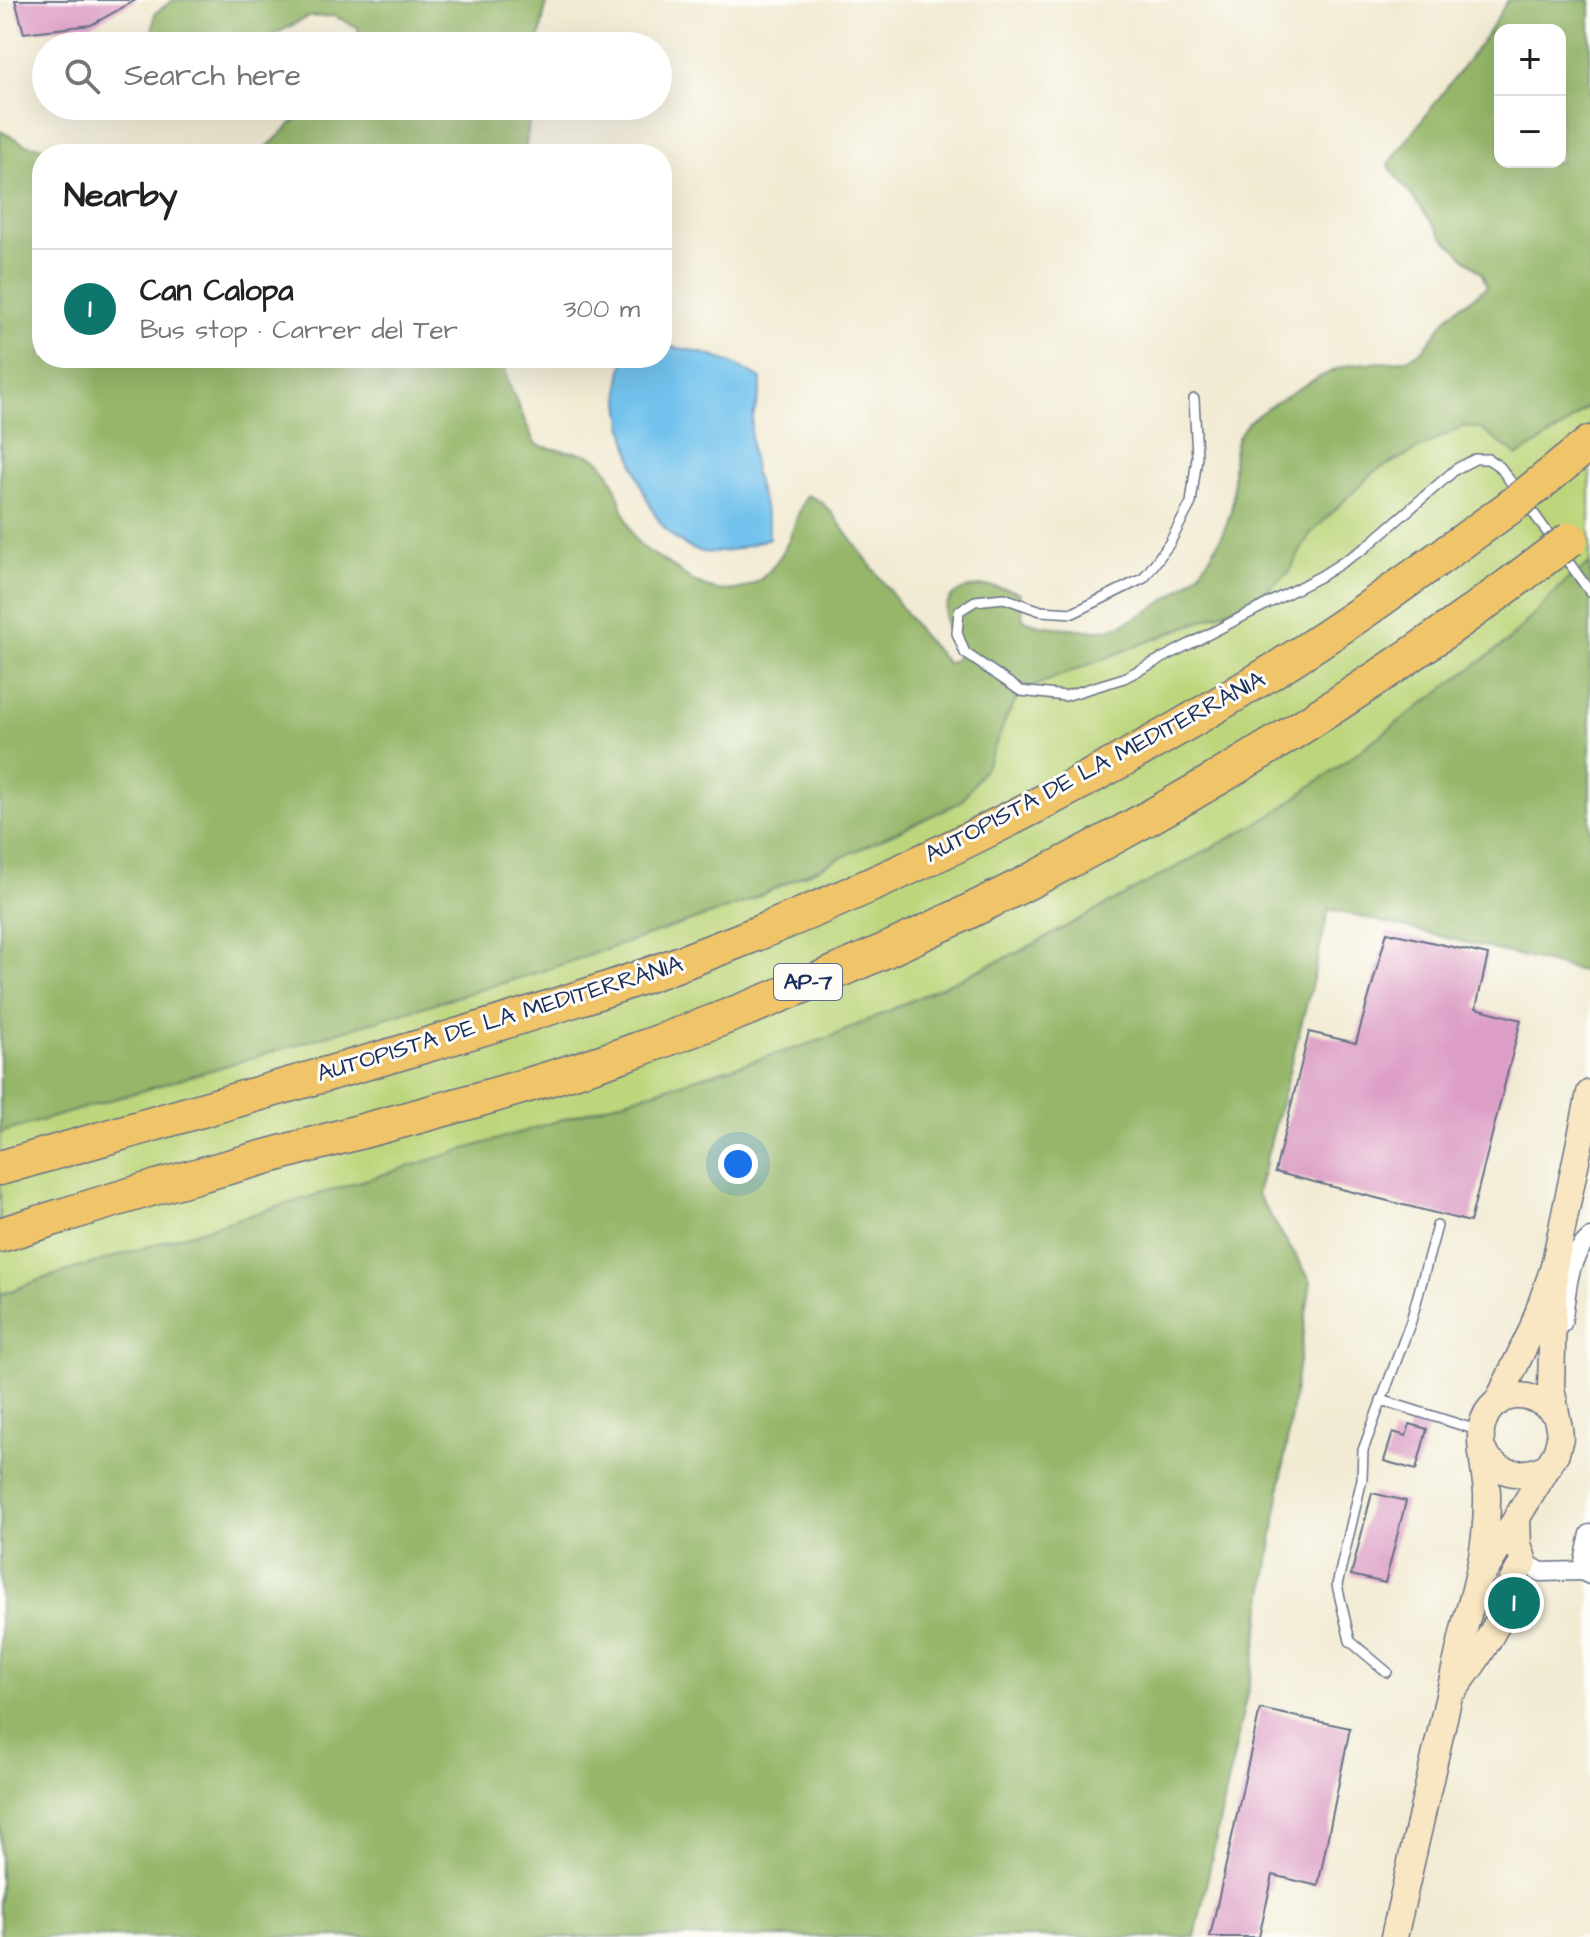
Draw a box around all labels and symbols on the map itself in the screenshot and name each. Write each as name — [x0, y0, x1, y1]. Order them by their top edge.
street label: AUTOPISTA DE LA MEDITERRÀNIA — [919, 663, 1271, 871]
street label: AUTOPISTA DE LA MEDITERRÀNIA — [313, 947, 687, 1091]
road number: AP-7 — [774, 964, 842, 1000]
your location — [718, 1144, 758, 1184]
pin: 1 — [1488, 1573, 1540, 1633]

